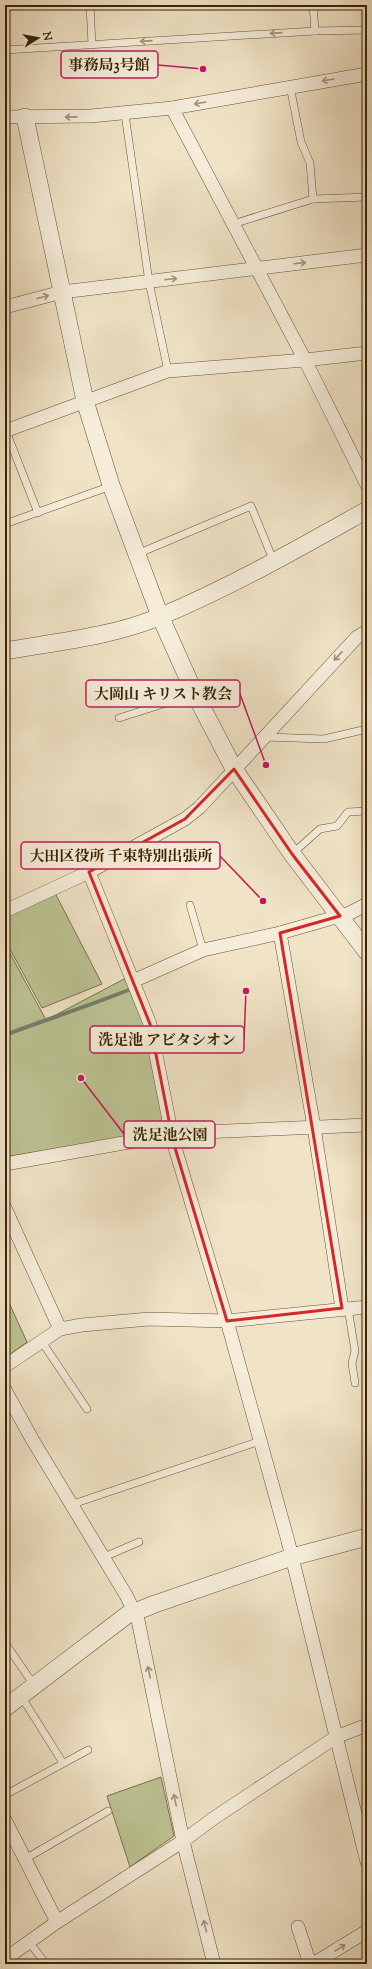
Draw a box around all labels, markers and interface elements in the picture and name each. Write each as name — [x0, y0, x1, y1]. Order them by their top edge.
north arrow — [18, 18, 58, 58]
text: N — [38, 29, 56, 42]
one-way arrow — [270, 30, 283, 37]
one-way arrow — [140, 38, 153, 45]
callout: 事務局3号館 — [61, 51, 158, 78]
text: 事務局3号館 — [68, 56, 150, 77]
one-way arrow — [322, 76, 335, 84]
one-way arrow — [194, 99, 207, 107]
one-way arrow — [65, 113, 78, 120]
one-way arrow — [293, 259, 306, 267]
one-way arrow — [164, 275, 177, 283]
one-way arrow — [36, 293, 49, 300]
one-way arrow — [334, 651, 343, 662]
callout: 大岡山 キリスト教会 — [86, 680, 240, 707]
text: 大岡山 キリスト教会 — [94, 685, 232, 706]
callout: 大田区役所 千束特別出張所 — [21, 842, 220, 869]
text: 大田区役所 千束特別出張所 — [29, 847, 213, 868]
callout: 洗足池 アビタシオン — [90, 1026, 244, 1053]
text: 洗足池 アビタシオン — [98, 1031, 236, 1052]
callout: 洗足池公園 — [124, 1121, 215, 1148]
text: 洗足池公園 — [132, 1126, 208, 1147]
one-way arrow — [144, 1666, 152, 1679]
one-way arrow — [170, 1794, 178, 1807]
one-way arrow — [200, 1920, 208, 1933]
one-way arrow — [334, 1943, 346, 1951]

